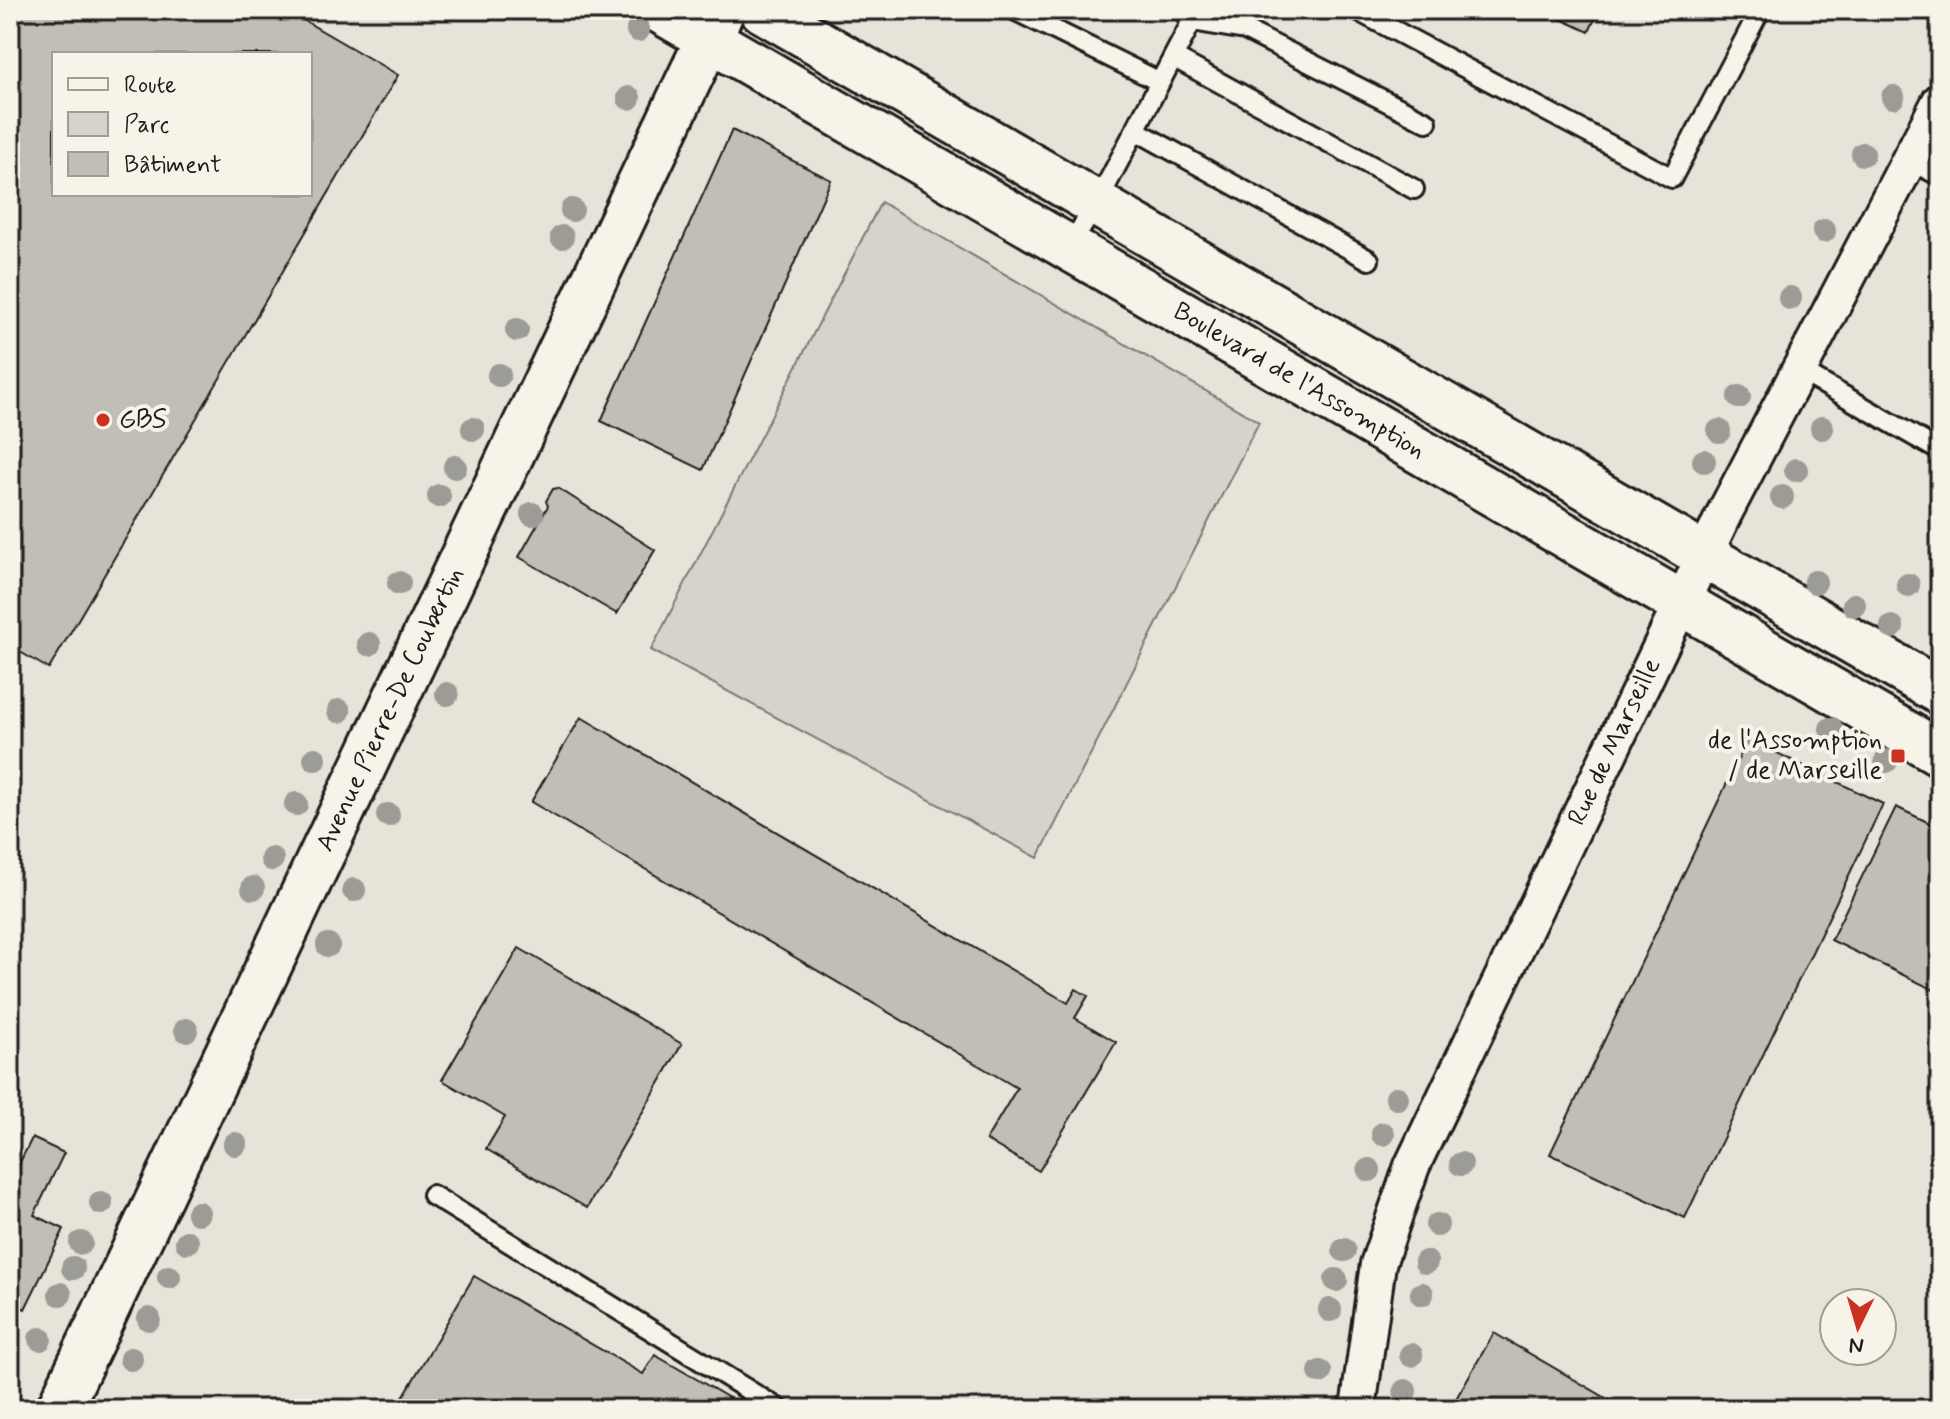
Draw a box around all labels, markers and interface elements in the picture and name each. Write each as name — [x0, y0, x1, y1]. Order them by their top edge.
legend — [52, 52, 312, 196]
text: Route — [124, 70, 176, 101]
text: Parc — [124, 110, 169, 141]
text: Bâtiment — [124, 150, 222, 181]
street label: Boulevard de l'Assomption — [1167, 295, 1431, 468]
place label: GBS — [119, 403, 167, 437]
marker: GBS — [94, 411, 112, 429]
street label: Avenue Pierre-De Coubertin — [309, 562, 472, 857]
street label: Rue de Marseille — [1560, 653, 1669, 831]
place label: de l'Assomption / de Marseille — [1708, 724, 1882, 788]
marker: de l'Assomption / de Marseille — [1889, 747, 1907, 765]
north arrow — [1818, 1287, 1898, 1367]
text: N — [1848, 1330, 1865, 1360]

